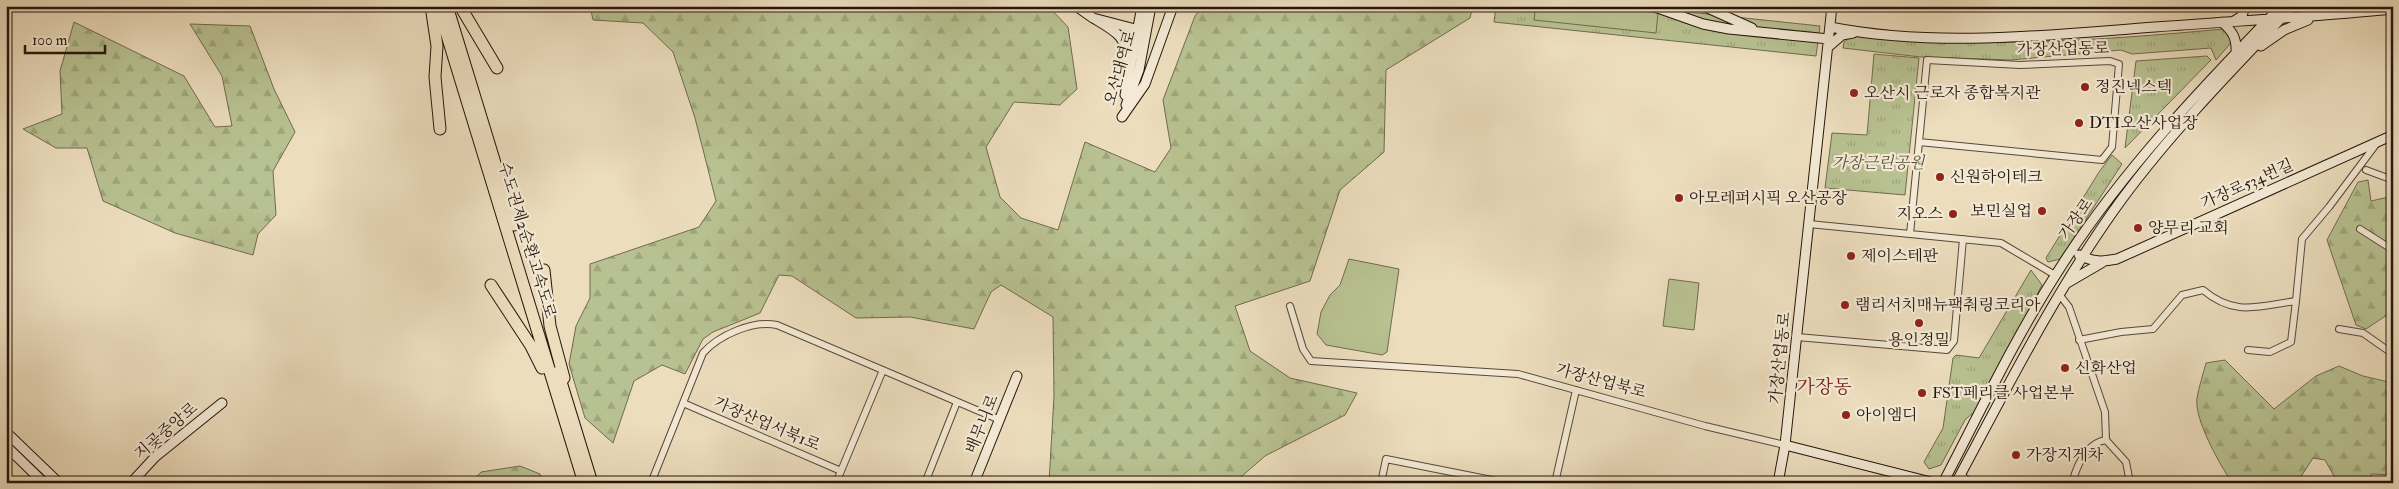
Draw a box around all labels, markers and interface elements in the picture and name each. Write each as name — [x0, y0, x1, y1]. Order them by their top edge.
scale bar — [25, 22, 105, 54]
street label: 오산대역로 — [1100, 28, 1140, 108]
text: 100 m — [32, 31, 68, 50]
street label: 가장산업동로 — [2016, 38, 2110, 60]
place label: 정진넥스텍 — [2095, 77, 2172, 97]
marker: 정진넥스텍 — [2079, 81, 2091, 93]
place label: 오산시 근로자 종합복지관 — [1864, 83, 2041, 103]
marker: 오산시 근로자 종합복지관 — [1848, 87, 1860, 99]
place label: DTI오산사업장 — [2089, 113, 2198, 133]
marker: DTI오산사업장 — [2073, 117, 2085, 129]
park label: 가장근린공원 — [1832, 153, 1926, 173]
street label: 가장로534번길 — [2198, 155, 2296, 213]
street label: 수도권제2순환고속도로 — [494, 159, 561, 321]
place label: 신원하이테크 — [1950, 167, 2043, 187]
marker: 신원하이테크 — [1934, 171, 1946, 183]
place label: 아모레퍼시픽 오산공장 — [1689, 188, 1847, 208]
marker: 아모레퍼시픽 오산공장 — [1673, 192, 1685, 204]
street label: 가장로 — [2055, 194, 2098, 244]
place label: 보민실업 — [1970, 201, 2032, 221]
place label: 지오스 — [1897, 204, 1944, 224]
marker: 보민실업 — [2036, 205, 2048, 217]
marker: 지오스 — [1947, 208, 1959, 220]
place label: 양무리 교회 — [2148, 218, 2229, 238]
marker: 양무리 교회 — [2132, 222, 2144, 234]
place label: 제이스테판 — [1861, 246, 1939, 266]
marker: 제이스테판 — [1845, 250, 1857, 262]
place label: 램리서치매뉴팩춰링코리아 — [1855, 295, 2041, 315]
marker: 램리서치매뉴팩춰링코리아 — [1839, 299, 1851, 311]
street label: 가장산업동로 — [1765, 310, 1795, 405]
marker: 용인정밀 — [1913, 317, 1925, 329]
place label: 용인정밀 — [1888, 330, 1950, 350]
place label: 신화산업 — [2075, 358, 2137, 378]
street label: 가장산업북로 — [1554, 359, 1649, 403]
marker: 신화산업 — [2059, 362, 2071, 374]
district label: 가장동 — [1796, 375, 1852, 399]
place label: FST페리클 사업본부 — [1932, 383, 2074, 403]
marker: FST페리클 사업본부 — [1916, 387, 1928, 399]
street label: 배무니로 — [961, 391, 1003, 456]
street label: 가장산업서북1로 — [711, 393, 824, 456]
street label: 지곶중앙로 — [130, 398, 202, 464]
place label: 아이엠디 — [1856, 405, 1918, 425]
marker: 아이엠디 — [1840, 409, 1852, 421]
place label: 가장지게차 — [2026, 445, 2104, 465]
marker: 가장지게차 — [2010, 449, 2022, 461]

